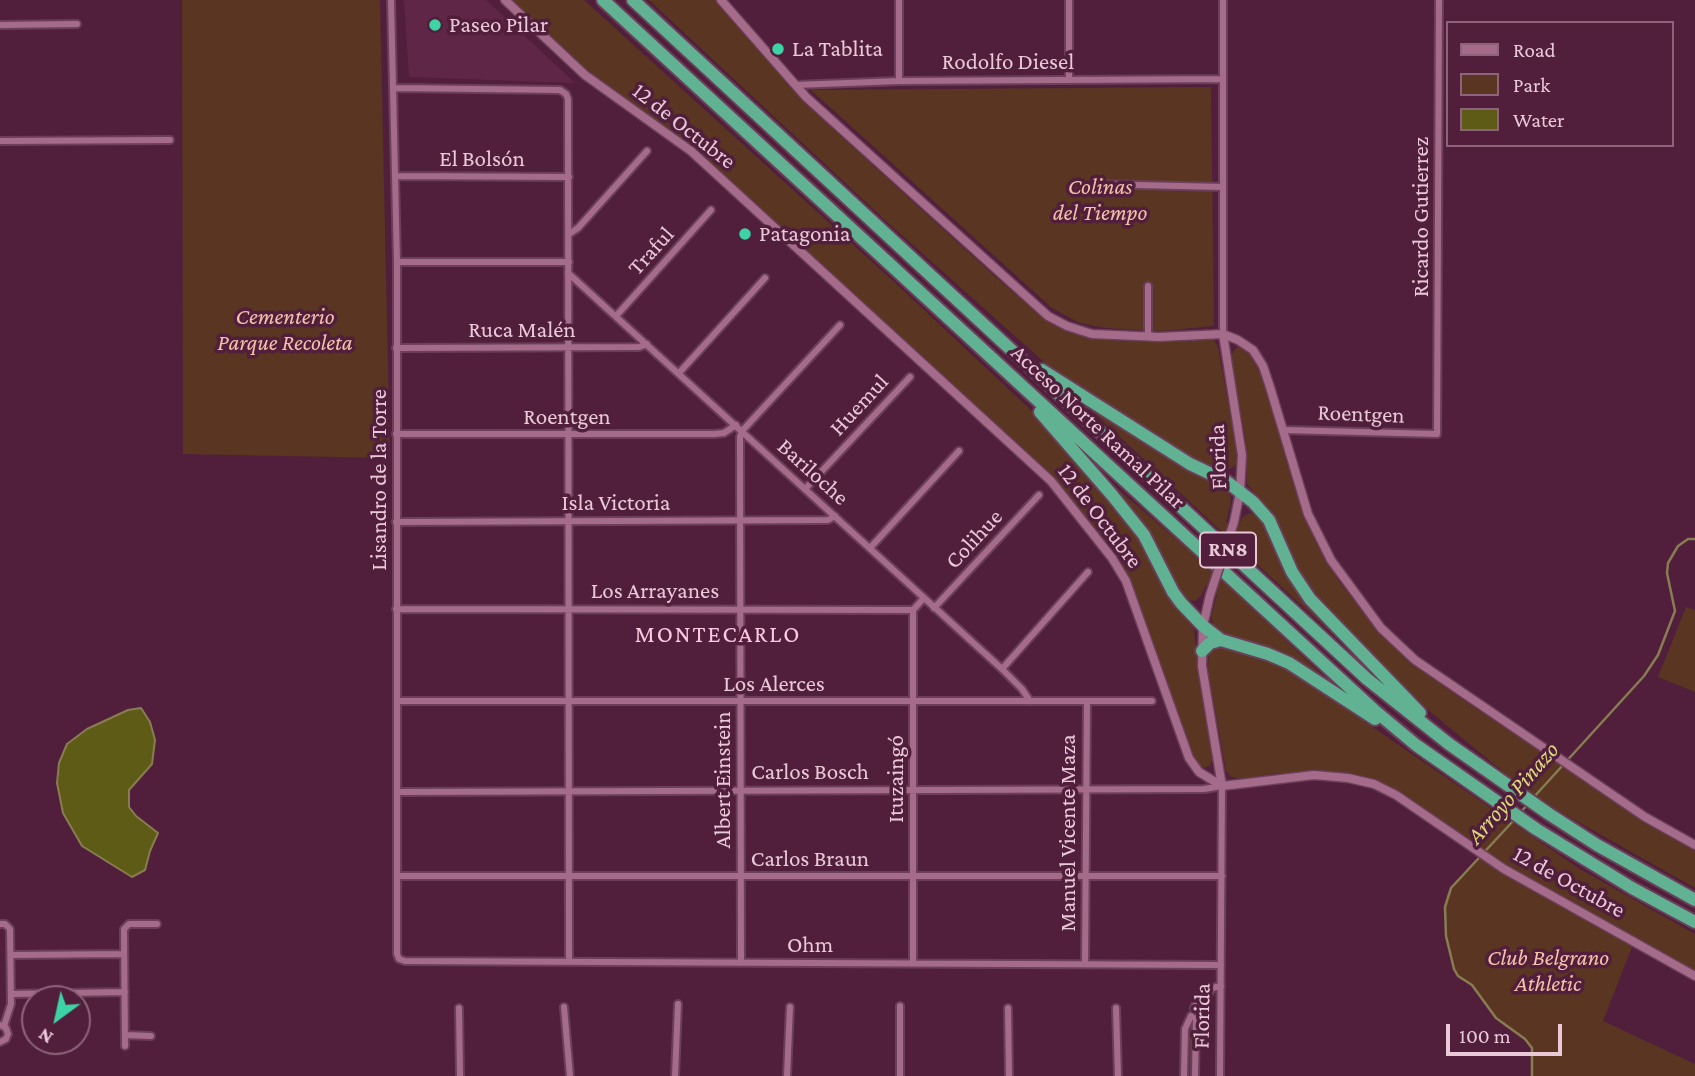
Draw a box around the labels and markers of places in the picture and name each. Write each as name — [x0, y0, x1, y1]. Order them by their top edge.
place label: Paseo Pilar — [449, 11, 548, 39]
marker: Paseo Pilar — [427, 17, 443, 33]
place label: La Tablita — [792, 35, 883, 63]
marker: La Tablita — [770, 41, 786, 57]
place label: Patagonia — [759, 220, 850, 248]
marker: Patagonia — [737, 226, 753, 242]

